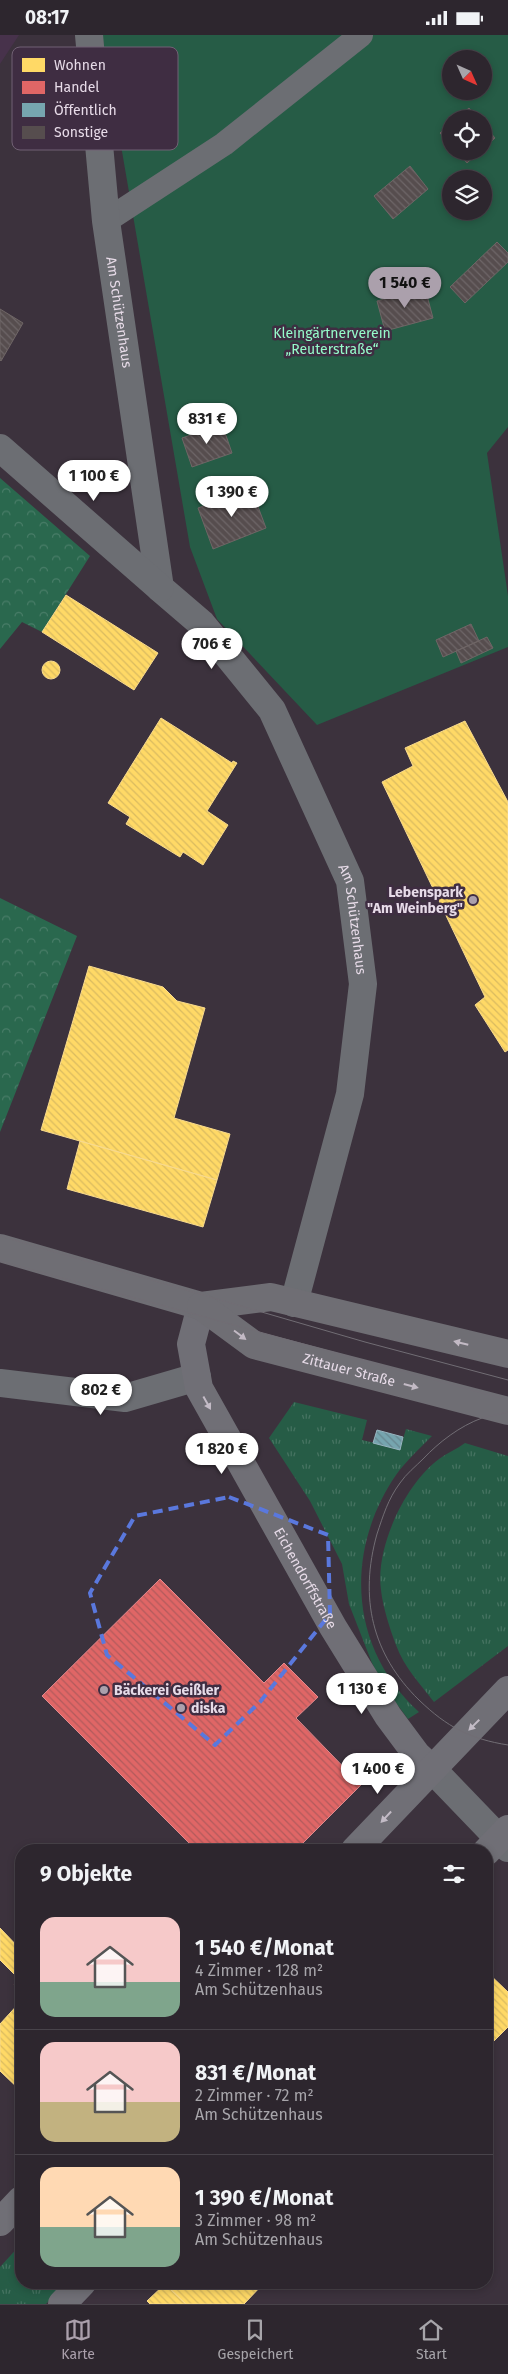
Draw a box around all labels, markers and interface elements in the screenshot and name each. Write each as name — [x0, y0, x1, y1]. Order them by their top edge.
text: 08:17 — [25, 6, 69, 29]
legend — [12, 47, 178, 150]
north arrow — [442, 50, 492, 100]
map controls — [442, 50, 492, 220]
text: Wohnen — [54, 57, 106, 74]
text: Handel — [54, 79, 99, 96]
text: Öffentlich — [54, 101, 117, 119]
button: locate — [442, 110, 492, 160]
text: Sonstige — [54, 124, 108, 141]
button: layers — [442, 170, 492, 220]
street label: Am Schützenhaus — [103, 256, 136, 369]
pin: 1 540 € — [359, 267, 451, 309]
text: 1 540 € — [379, 273, 431, 292]
park label: Kleingärtnerverein „Reuterstraße“ — [273, 325, 391, 358]
pin: 831 € — [172, 403, 242, 445]
text: 831 € — [188, 409, 226, 428]
pin: 1 100 € — [48, 459, 140, 502]
text: 1 100 € — [69, 466, 119, 485]
pin: 1 390 € — [186, 475, 278, 518]
text: 1 390 € — [207, 482, 257, 501]
pin: 706 € — [177, 627, 247, 670]
text: 706 € — [193, 634, 231, 653]
street label: Am Schützenhaus — [335, 861, 370, 976]
place label: Lebenspark "Am Weinberg" — [367, 884, 463, 917]
marker: Lebenspark "Am Weinberg" — [467, 894, 479, 906]
one-way arrow — [233, 1330, 247, 1340]
one-way arrow — [453, 1339, 468, 1347]
street label: Zittauer Straße — [301, 1350, 397, 1390]
pin: 802 € — [66, 1373, 136, 1416]
text: 802 € — [81, 1380, 121, 1399]
one-way arrow — [404, 1382, 419, 1390]
one-way arrow — [203, 1396, 211, 1410]
pin: 1 820 € — [176, 1433, 268, 1475]
text: 1 820 € — [196, 1439, 248, 1458]
street label: Eichendorffstraße — [270, 1524, 341, 1632]
pin: 1 130 € — [316, 1673, 408, 1715]
text: 1 130 € — [337, 1679, 387, 1698]
place label: Bäckerei Geißler — [114, 1682, 219, 1699]
marker: Bäckerei Geißler — [98, 1684, 110, 1696]
place label: diska — [191, 1700, 226, 1717]
marker: diska — [175, 1702, 187, 1714]
one-way arrow — [468, 1718, 480, 1730]
pin: 1 400 € — [332, 1753, 424, 1795]
text: 1 400 € — [352, 1759, 404, 1778]
one-way arrow — [380, 1811, 392, 1823]
icon: filters — [440, 1860, 468, 1888]
text: 9 Objekte — [40, 1861, 132, 1887]
text: 1 540 €/Monat — [195, 1935, 334, 1961]
icon: home — [80, 1937, 140, 1997]
text: 4 Zimmer · 128 m² — [195, 1961, 323, 1980]
text: Am Schützenhaus — [195, 1980, 323, 1999]
text: 831 €/Monat — [195, 2060, 316, 2086]
icon: home — [80, 2062, 140, 2122]
text: 2 Zimmer · 72 m² — [195, 2086, 314, 2105]
text: Am Schützenhaus — [195, 2105, 323, 2124]
text: 1 390 €/Monat — [195, 2185, 333, 2211]
icon: home — [80, 2187, 140, 2247]
text: 3 Zimmer · 98 m² — [195, 2211, 316, 2230]
text: Am Schützenhaus — [195, 2230, 323, 2249]
tab: Karte — [61, 2316, 95, 2363]
tab: Gespeichert — [218, 2316, 293, 2363]
tab: Start — [416, 2316, 447, 2363]

